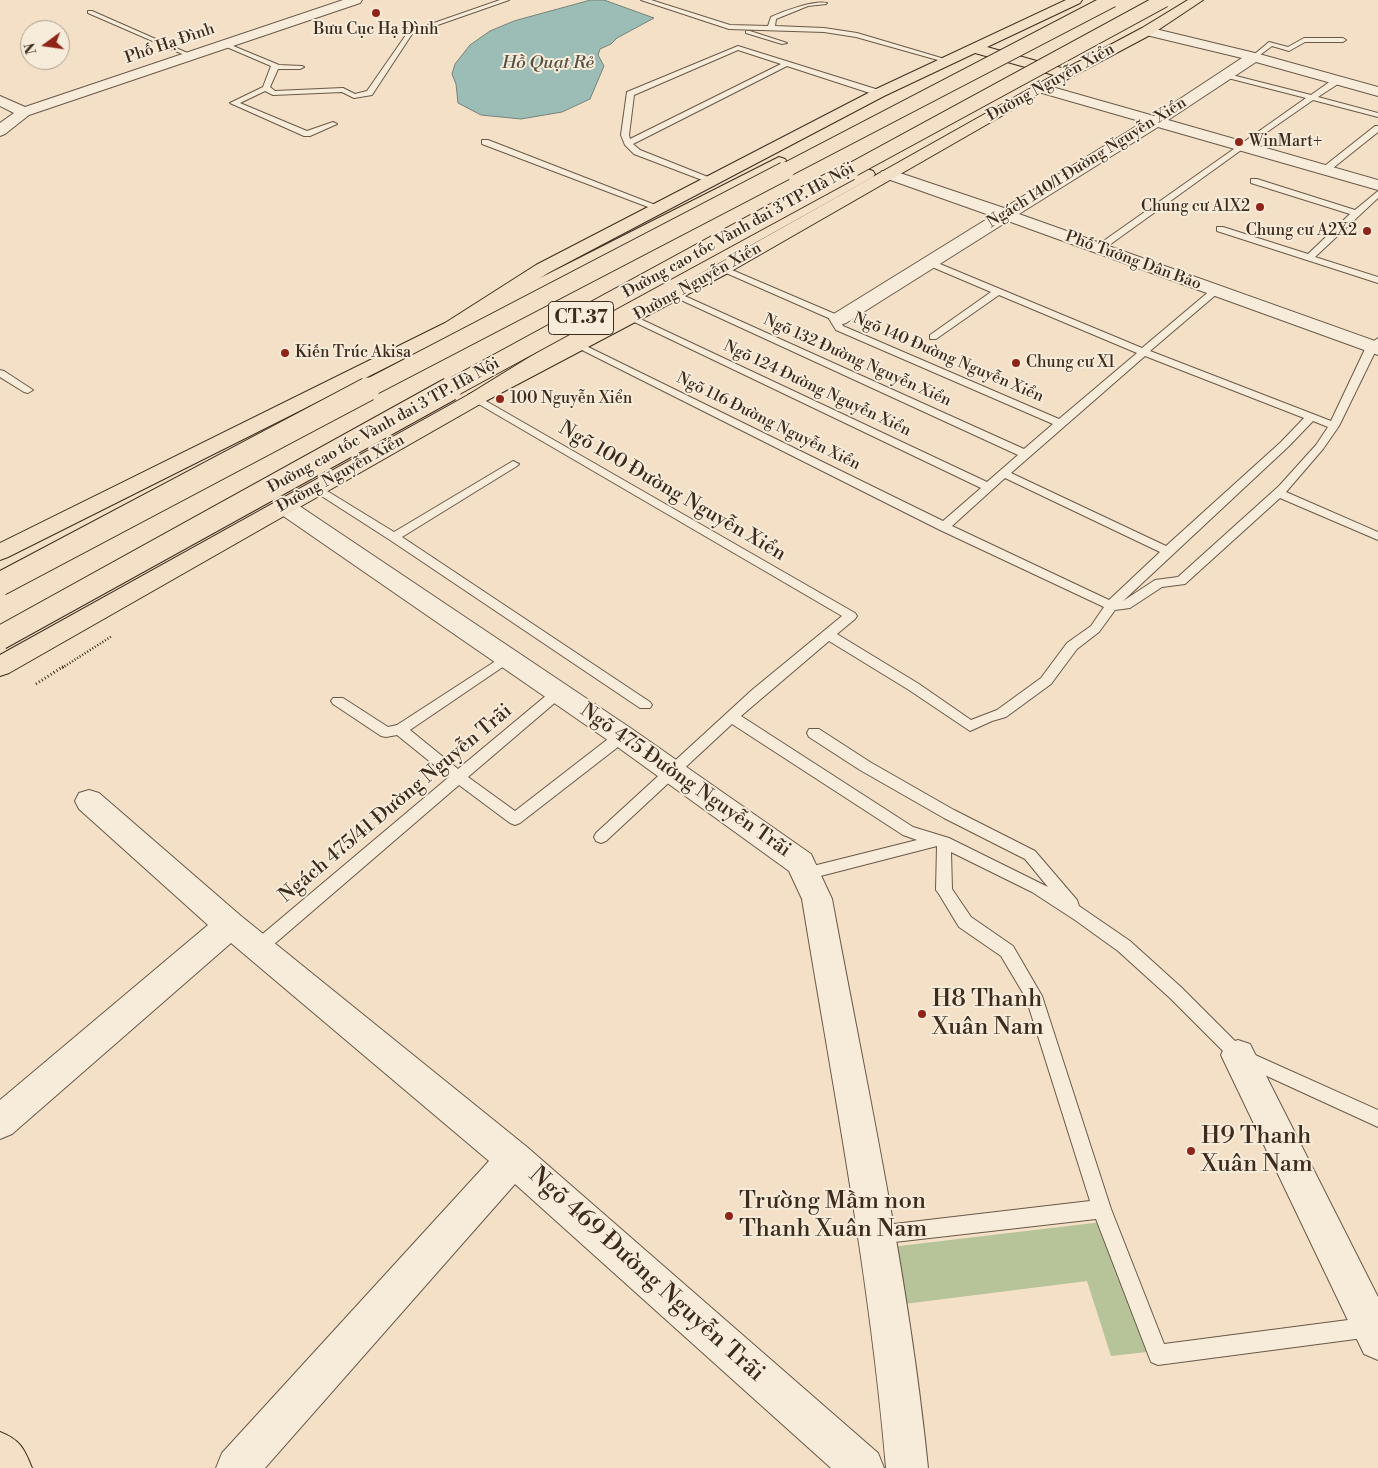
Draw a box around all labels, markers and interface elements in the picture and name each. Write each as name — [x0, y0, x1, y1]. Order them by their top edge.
marker: Bưu Cục Hạ Đình — [370, 7, 382, 19]
north arrow — [20, 20, 70, 70]
street label: Phố Hạ Đình — [123, 20, 217, 68]
place label: Bưu Cục Hạ Đình — [313, 20, 439, 40]
street label: Đường Nguyễn Xiển — [984, 40, 1118, 126]
text: N — [21, 41, 41, 56]
water label: Hồ Quạt Rẻ — [502, 53, 594, 75]
street label: Ngách 140/1 Đường Nguyễn Xiển — [984, 93, 1190, 233]
place label: WinMart+ — [1249, 132, 1322, 152]
marker: WinMart+ — [1233, 136, 1245, 148]
street label: Đường cao tốc Vành đai 3 TP. Hà Nội — [620, 159, 858, 303]
place label: Chung cư A1X2 — [1141, 197, 1250, 217]
marker: Chung cư A1X2 — [1254, 201, 1266, 213]
place label: Chung cư A2X2 — [1246, 221, 1357, 241]
marker: Chung cư A2X2 — [1361, 225, 1373, 237]
street label: Phố Tưởng Dân Bảo — [1062, 227, 1204, 295]
street label: Đường Nguyễn Xiển — [631, 239, 765, 325]
road number: CT.37 — [548, 302, 614, 334]
street label: Ngõ 140 Đường Nguyễn Xiển — [850, 309, 1046, 407]
street label: Ngõ 132 Đường Nguyễn Xiển — [760, 311, 954, 411]
street label: Ngõ 124 Đường Nguyễn Xiển — [720, 337, 914, 441]
place label: Kiến Trúc Akisa — [295, 343, 411, 363]
marker: Kiến Trúc Akisa — [279, 347, 291, 359]
place label: Chung cư X1 — [1026, 353, 1115, 373]
street label: Đường cao tốc Vành đai 3 TP. Hà Nội — [265, 354, 503, 498]
marker: Chung cư X1 — [1010, 357, 1022, 369]
street label: Ngõ 116 Đường Nguyễn Xiển — [673, 369, 863, 475]
place label: 100 Nguyễn Xiển — [510, 389, 632, 409]
marker: 100 Nguyễn Xiển — [494, 393, 506, 405]
street label: Ngõ 100 Đường Nguyễn Xiển — [554, 417, 790, 567]
street label: Đường Nguyễn Xiển — [274, 431, 408, 517]
street label: Ngách 475/41 Đường Nguyễn Trãi — [275, 699, 517, 909]
street label: Ngõ 475 Đường Nguyễn Trãi — [575, 699, 795, 863]
place label: H8 Thanh Xuân Nam — [932, 986, 1044, 1042]
marker: H8 Thanh Xuân Nam — [916, 1008, 928, 1020]
place label: H9 Thanh Xuân Nam — [1201, 1123, 1313, 1179]
marker: H9 Thanh Xuân Nam — [1185, 1145, 1197, 1157]
street label: Ngõ 469 Đường Nguyễn Trãi — [522, 1161, 770, 1389]
place label: Trường Mầm non Thanh Xuân Nam — [739, 1188, 927, 1244]
marker: Trường Mầm non Thanh Xuân Nam — [723, 1210, 735, 1222]

